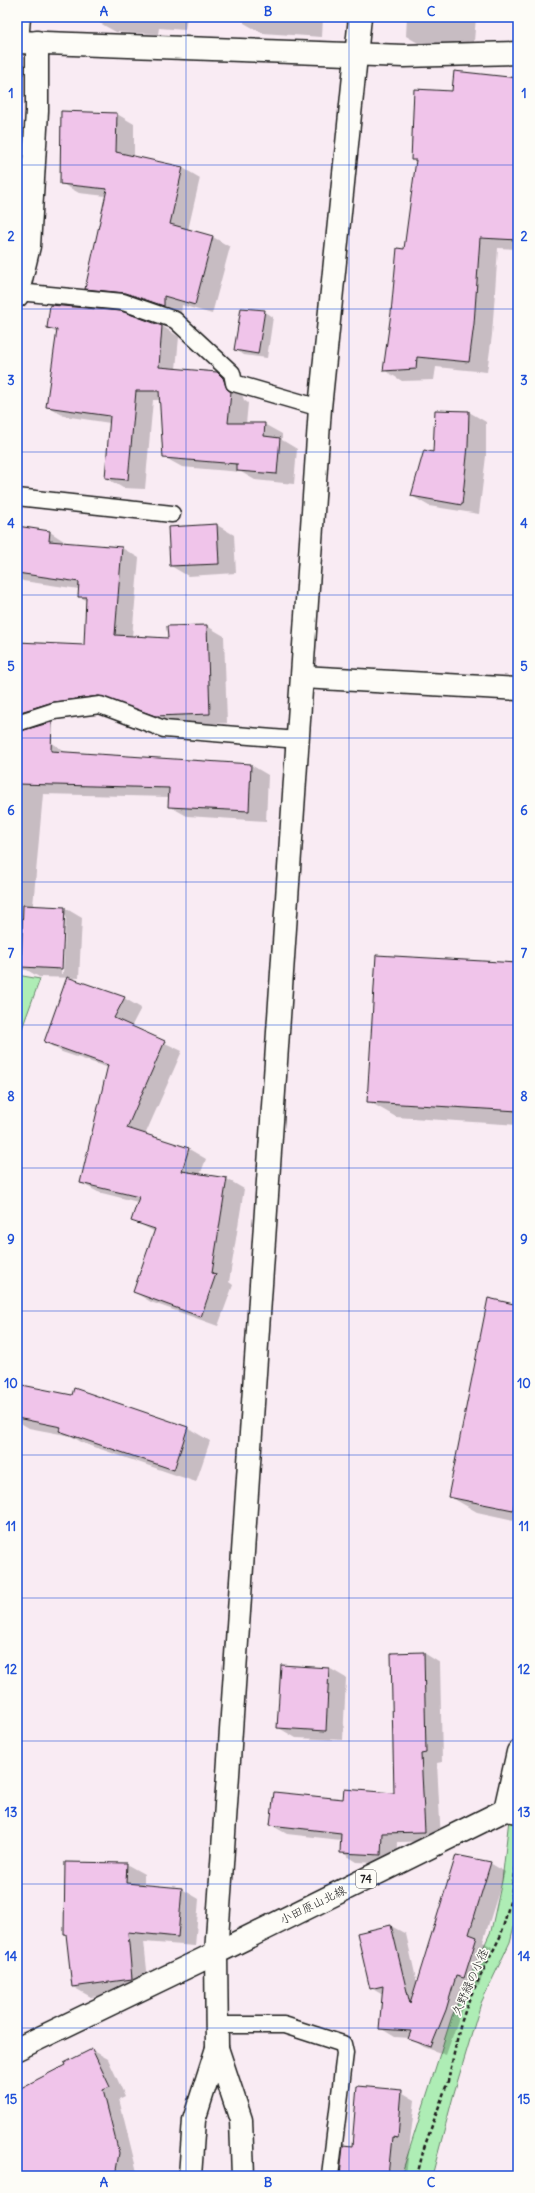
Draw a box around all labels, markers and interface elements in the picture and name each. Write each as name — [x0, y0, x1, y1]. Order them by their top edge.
text: A — [100, 3, 109, 20]
text: B — [264, 3, 273, 20]
text: C — [427, 3, 436, 20]
text: 1 — [8, 85, 14, 102]
text: 1 — [521, 85, 527, 102]
text: 2 — [7, 228, 15, 245]
text: 2 — [520, 228, 528, 245]
text: 3 — [7, 372, 15, 389]
text: 3 — [520, 372, 528, 389]
text: 4 — [7, 515, 15, 532]
text: 4 — [520, 515, 528, 532]
text: 5 — [7, 658, 15, 675]
text: 5 — [520, 658, 528, 675]
text: 6 — [7, 802, 15, 819]
text: 6 — [520, 802, 528, 819]
text: 7 — [8, 945, 15, 962]
text: 7 — [521, 945, 528, 962]
text: 8 — [7, 1088, 15, 1105]
text: 8 — [520, 1088, 528, 1105]
text: 9 — [7, 1231, 15, 1248]
text: 9 — [520, 1231, 528, 1248]
text: 10 — [4, 1375, 18, 1392]
text: 10 — [517, 1375, 531, 1392]
text: 11 — [6, 1518, 16, 1535]
text: 11 — [519, 1518, 529, 1535]
text: 12 — [5, 1661, 17, 1678]
text: 12 — [518, 1661, 530, 1678]
text: 13 — [5, 1804, 17, 1821]
text: 13 — [518, 1804, 530, 1821]
road number: 74 — [356, 1870, 376, 1888]
street label: 小田原山北線 — [277, 1882, 348, 1927]
street label: 久野緑の小径 — [448, 1946, 491, 2018]
text: 14 — [5, 1948, 18, 1965]
text: 14 — [518, 1948, 531, 1965]
text: 15 — [5, 2091, 18, 2108]
text: 15 — [518, 2091, 531, 2108]
text: A — [100, 2174, 109, 2191]
text: B — [264, 2174, 273, 2191]
text: C — [427, 2174, 436, 2191]

